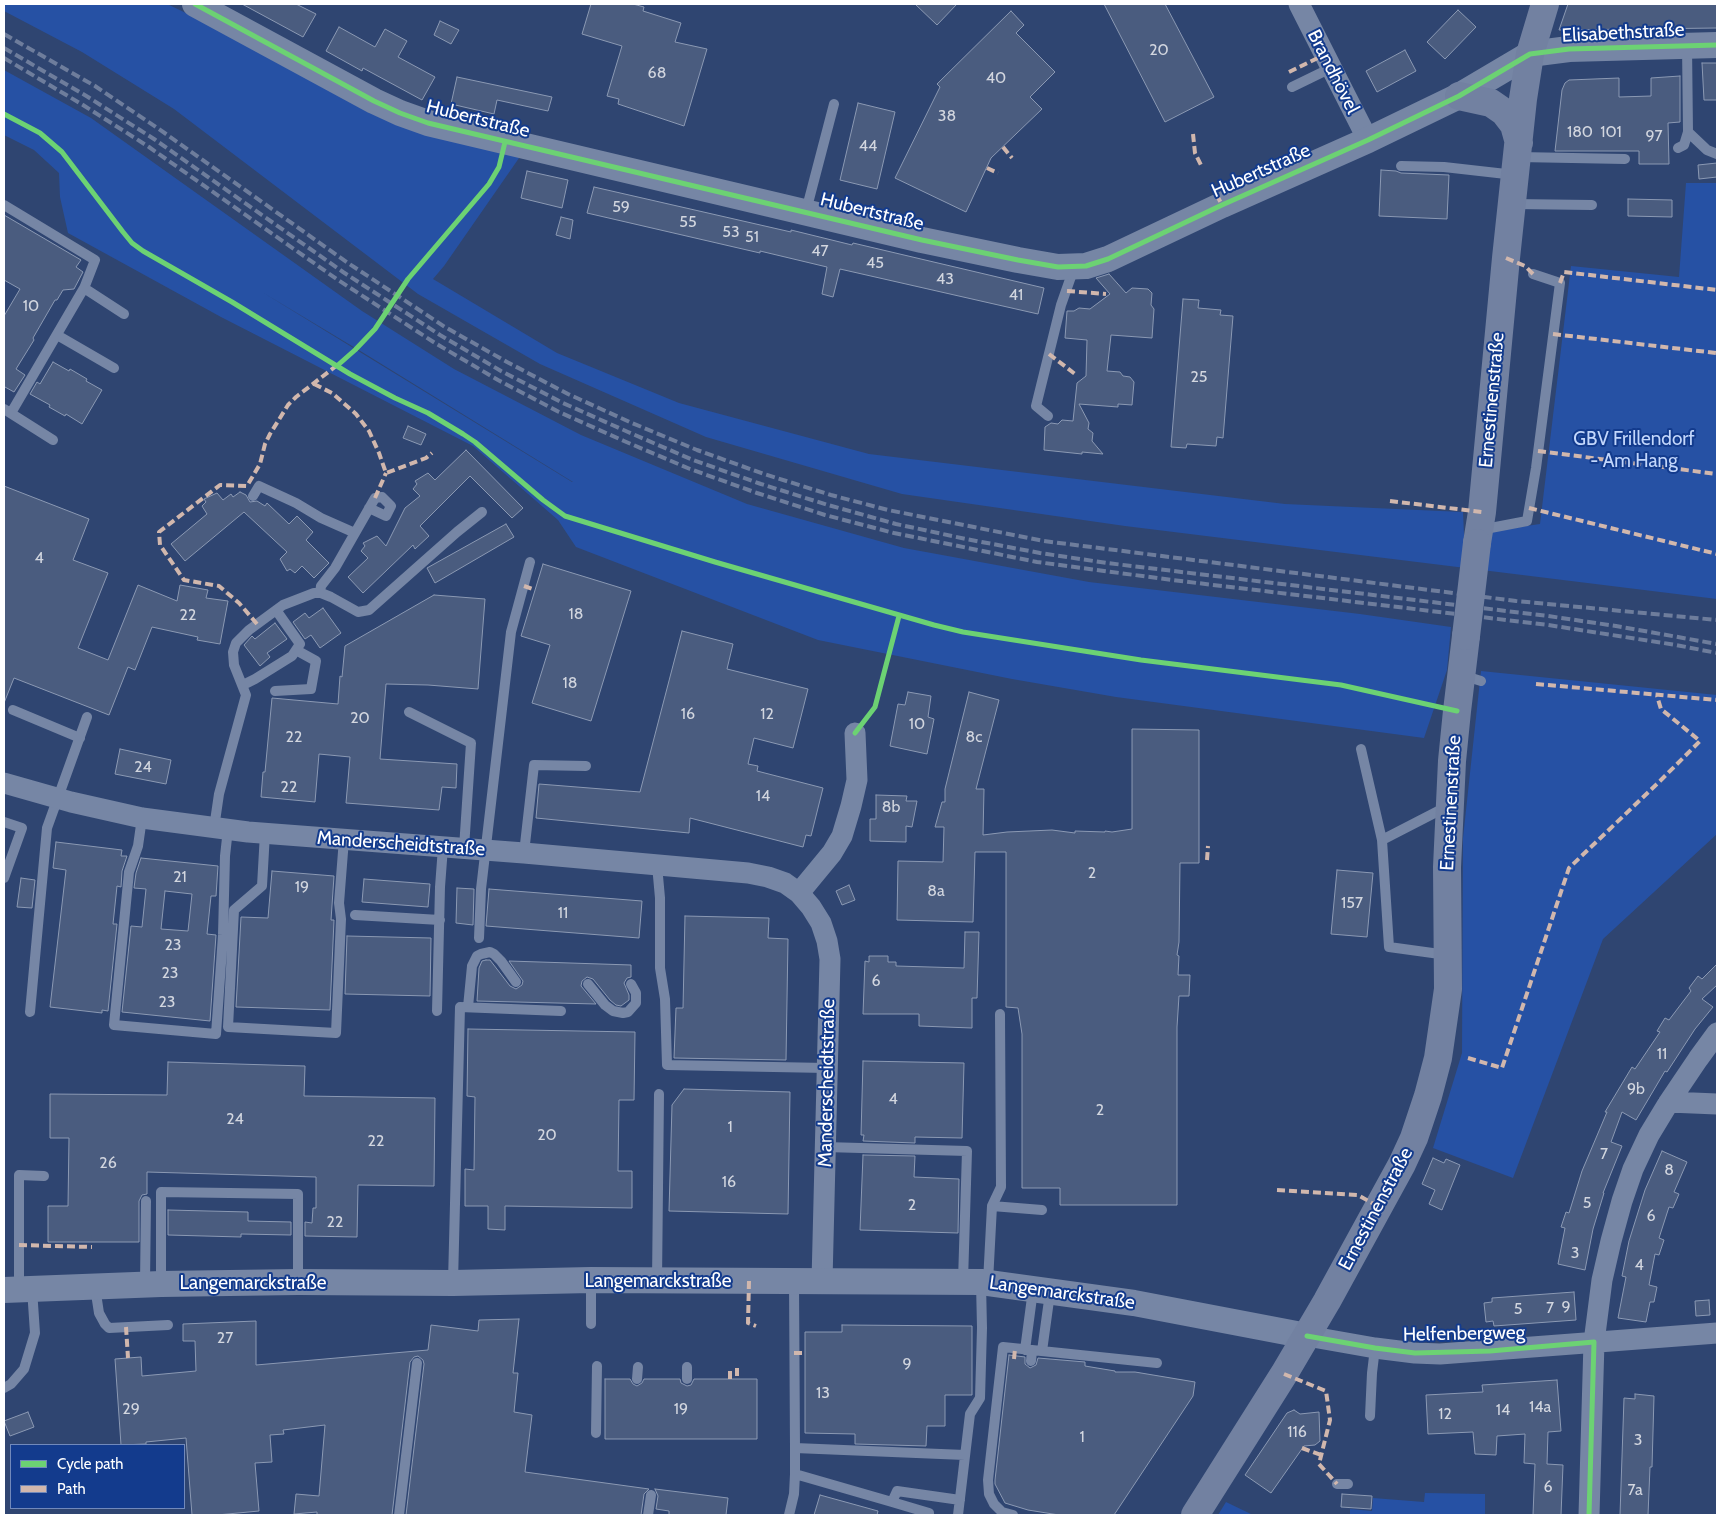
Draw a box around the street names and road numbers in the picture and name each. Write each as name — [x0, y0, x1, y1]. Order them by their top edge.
street label: Elisabethstraße — [1561, 18, 1685, 48]
street label: Brandhövel — [1302, 26, 1364, 118]
street label: Hubertstraße — [424, 95, 532, 143]
street label: Hubertstraße — [1208, 139, 1314, 203]
street label: Hubertstraße — [818, 188, 926, 236]
street label: Ernestinenstraße — [1475, 331, 1509, 469]
street label: Ernestinenstraße — [1436, 735, 1466, 871]
street label: Manderscheidtstraße — [316, 827, 486, 861]
street label: Manderscheidtstraße — [814, 998, 840, 1168]
street label: Ernestinenstraße — [1334, 1144, 1418, 1274]
street label: Langemarckstraße — [585, 1270, 731, 1292]
street label: Langemarckstraße — [988, 1271, 1136, 1315]
street label: Langemarckstraße — [180, 1272, 326, 1294]
street label: Helfenbergweg — [1403, 1322, 1525, 1346]

